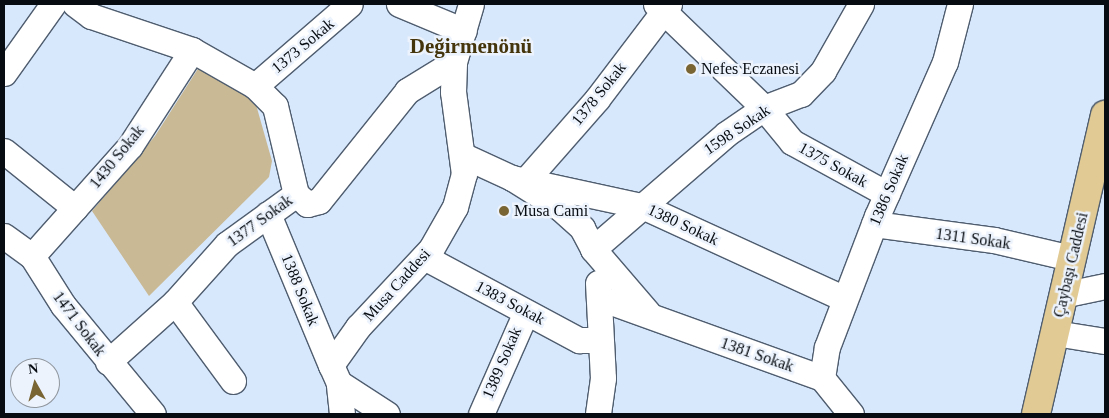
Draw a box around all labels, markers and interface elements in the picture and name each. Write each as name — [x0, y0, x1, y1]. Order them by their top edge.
street label: 1373 Sokak — [268, 14, 338, 78]
district label: Değirmenönü — [410, 33, 532, 59]
street label: 1378 Sokak — [568, 58, 630, 130]
place label: Nefes Eczanesi — [701, 59, 799, 79]
marker: Nefes Eczanesi — [685, 63, 697, 75]
street label: 1598 Sokak — [700, 101, 774, 159]
street label: 1430 Sokak — [86, 121, 148, 193]
street label: 1375 Sokak — [795, 138, 871, 192]
street label: 1386 Sokak — [865, 151, 913, 229]
street label: 1377 Sokak — [224, 191, 296, 251]
street label: 1380 Sokak — [645, 200, 721, 250]
place label: Musa Cami — [514, 201, 588, 221]
marker: Musa Cami — [498, 205, 510, 217]
street label: Çaybaşı Caddesi — [1050, 211, 1092, 319]
street label: 1311 Sokak — [934, 224, 1012, 254]
street label: Musa Caddesi — [359, 245, 435, 325]
street label: 1388 Sokak — [277, 251, 323, 329]
street label: 1383 Sokak — [472, 277, 548, 329]
street label: 1471 Sokak — [48, 288, 110, 360]
street label: 1389 Sokak — [478, 324, 526, 402]
street label: 1381 Sokak — [718, 334, 796, 376]
north arrow — [10, 358, 60, 408]
text: N — [27, 361, 39, 377]

